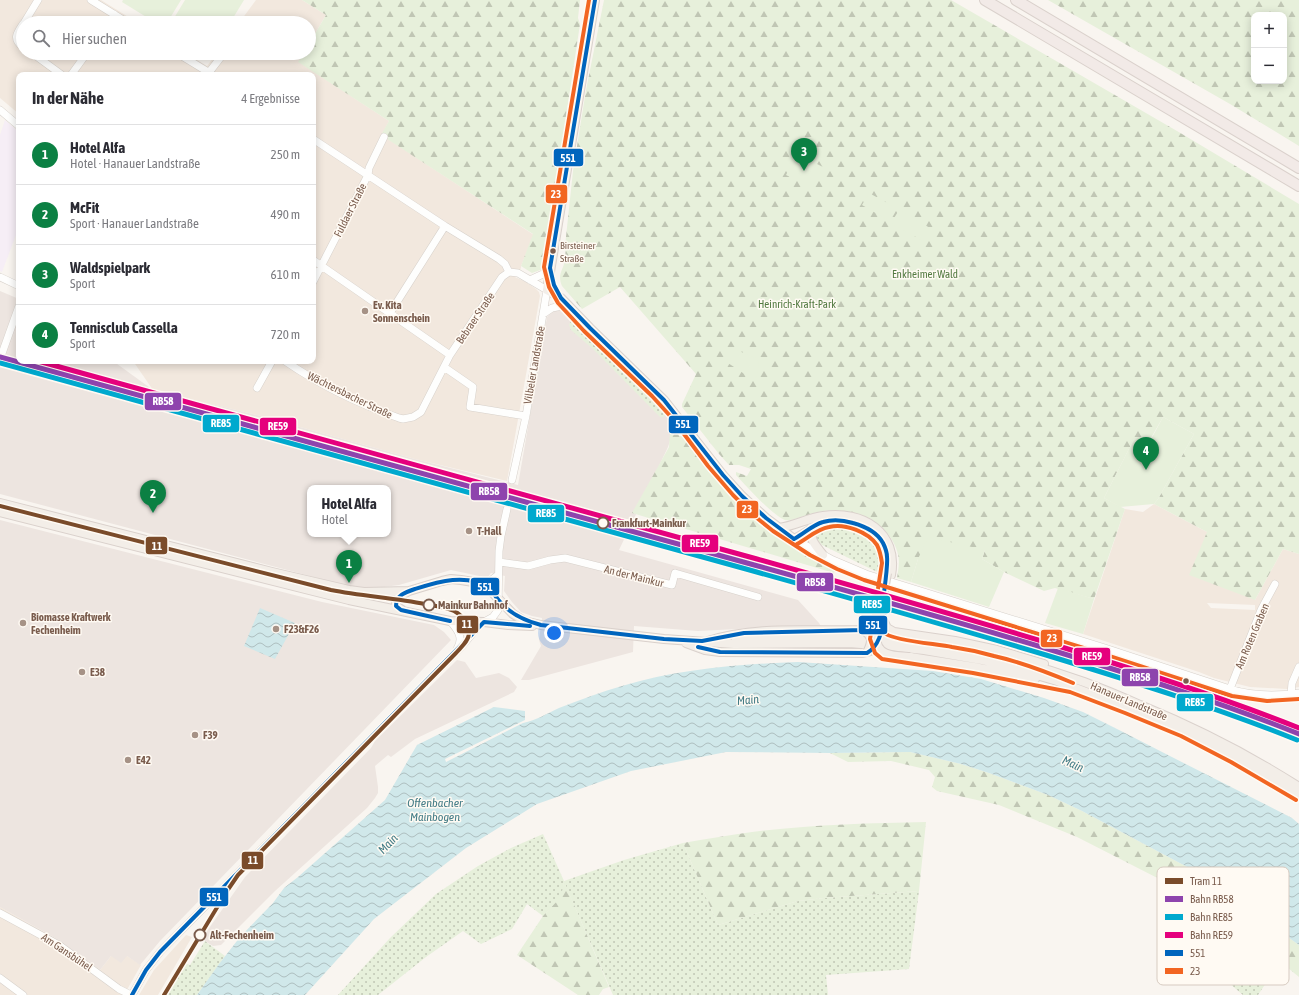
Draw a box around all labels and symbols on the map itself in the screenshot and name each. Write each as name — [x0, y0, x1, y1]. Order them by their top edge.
pin: 3 — [791, 138, 817, 171]
line badge: 551 — [553, 148, 584, 167]
text: 551 — [560, 152, 576, 164]
street label: Fuldaer Straße — [331, 181, 369, 239]
line badge: 23 — [545, 184, 568, 204]
text: 23 — [551, 188, 561, 200]
place label: Birsteiner Straße — [560, 240, 597, 264]
marker: Birsteiner Straße — [548, 246, 558, 256]
park label: Enkheimer Wald — [892, 268, 958, 280]
street label: Bebraer Straße — [453, 290, 497, 346]
park label: Heinrich-Kraft-Park — [758, 298, 836, 310]
place label: Ev. Kita Sonnenschein — [373, 299, 430, 324]
marker: Ev. Kita Sonnenschein — [360, 306, 370, 316]
street label: Vilbeler Landstraße — [521, 325, 547, 405]
street label: Wächtersbacher Straße — [306, 369, 394, 421]
line badge: RB58 — [144, 392, 182, 411]
text: RB58 — [152, 395, 174, 407]
line badge: RE85 — [202, 414, 240, 433]
line badge: 551 — [668, 415, 699, 434]
text: RE85 — [211, 417, 231, 429]
line badge: RE59 — [259, 417, 297, 436]
text: 551 — [675, 418, 691, 430]
text: RE59 — [268, 420, 288, 432]
pin: 4 — [1133, 437, 1159, 470]
pin: 2 — [140, 480, 166, 513]
line badge: RB58 — [470, 482, 508, 501]
text: RB58 — [478, 485, 500, 497]
line badge: 23 — [736, 500, 759, 519]
text: 23 — [742, 503, 752, 515]
line badge: RE85 — [527, 504, 565, 523]
text: RE85 — [536, 507, 556, 519]
marker: Frankfurt-Mainkur — [596, 516, 610, 530]
place label: Frankfurt-Mainkur — [612, 517, 686, 529]
place label: T-Hall — [477, 525, 502, 537]
marker: T-Hall — [464, 526, 474, 536]
line badge: RE59 — [681, 534, 719, 553]
line badge: 11 — [145, 536, 168, 555]
text: RE59 — [690, 537, 710, 549]
text: 11 — [152, 540, 162, 552]
pin: 1 — [336, 550, 362, 583]
street label: An der Mainkur — [603, 563, 666, 589]
line badge: RB58 — [796, 572, 834, 592]
text: RB58 — [804, 576, 826, 588]
line badge: 551 — [470, 577, 500, 596]
text: 551 — [477, 581, 493, 593]
line badge: RE85 — [853, 595, 891, 614]
marker: Mainkur Bahnhof — [422, 598, 436, 612]
text: RE85 — [862, 598, 882, 610]
place label: Mainkur Bahnhof — [438, 599, 509, 611]
street label: Am Roten Graben — [1233, 601, 1271, 671]
place label: Biomasse Kraftwerk Fechenheim — [31, 611, 111, 636]
line badge: 11 — [456, 615, 479, 634]
line badge: 551 — [858, 615, 888, 635]
marker: Biomasse Kraftwerk Fechenheim — [18, 618, 28, 628]
text: 11 — [462, 618, 472, 630]
text: 551 — [865, 619, 881, 631]
place label: F23&F26 — [284, 623, 319, 635]
your location — [544, 623, 564, 643]
marker: F23&F26 — [271, 624, 281, 634]
line badge: 23 — [1040, 629, 1063, 648]
text: 23 — [1047, 632, 1057, 644]
line badge: RE59 — [1073, 647, 1111, 666]
text: RE59 — [1082, 650, 1102, 662]
place label: E38 — [90, 666, 105, 678]
marker: E38 — [77, 667, 87, 677]
line badge: RB58 — [1121, 668, 1159, 687]
text: RB58 — [1129, 671, 1151, 683]
unlabelled marker — [1181, 676, 1191, 686]
street label: Hanauer Landstraße — [1089, 679, 1169, 723]
water label: Main — [736, 692, 760, 708]
line badge: RE85 — [1176, 693, 1214, 712]
text: RE85 — [1185, 696, 1205, 708]
place label: F39 — [203, 729, 218, 741]
marker: F39 — [190, 730, 200, 740]
water label: Main — [1060, 753, 1086, 775]
place label: E42 — [136, 754, 151, 766]
marker: E42 — [123, 755, 133, 765]
water label: Offenbacher Mainbogen — [407, 796, 463, 824]
water label: Main — [375, 831, 401, 857]
line badge: 11 — [241, 851, 264, 870]
text: 11 — [248, 854, 258, 866]
legend — [1157, 867, 1289, 985]
text: Tram 11 — [1190, 875, 1222, 887]
line badge: 551 — [199, 887, 229, 907]
text: 551 — [206, 891, 222, 903]
text: Bahn RB58 — [1190, 893, 1234, 905]
text: Bahn RE85 — [1190, 911, 1233, 923]
marker: Alt-Fechenheim — [193, 928, 207, 942]
place label: Alt-Fechenheim — [209, 929, 274, 941]
text: Bahn RE59 — [1190, 929, 1233, 941]
street label: Am Gansbühel — [39, 931, 95, 973]
text: 551 — [1190, 947, 1206, 959]
text: 23 — [1190, 965, 1200, 977]

